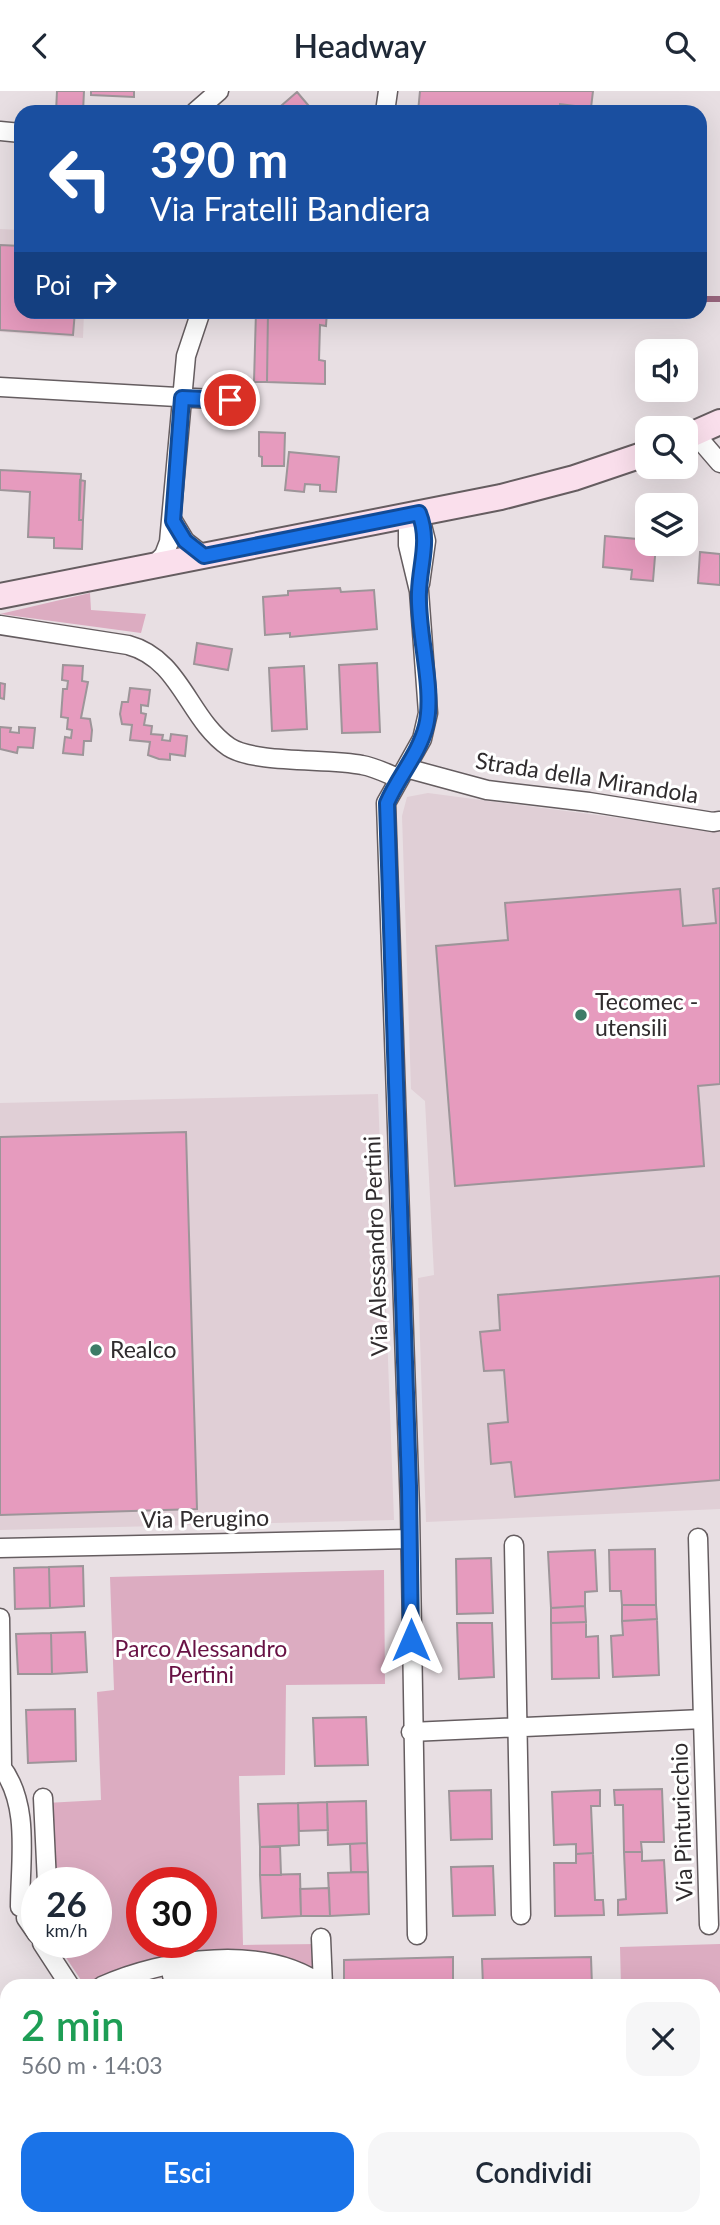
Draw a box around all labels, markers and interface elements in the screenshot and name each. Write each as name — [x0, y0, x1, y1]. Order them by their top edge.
text: Headway — [294, 26, 426, 65]
icon: back — [21, 27, 59, 65]
icon: search — [661, 27, 699, 65]
text: 390 m — [150, 130, 288, 188]
icon: left — [35, 133, 126, 224]
text: Via Fratelli Bandiera — [150, 189, 431, 228]
icon: right — [85, 266, 123, 304]
text: Poi — [35, 269, 71, 301]
map controls — [635, 339, 698, 556]
button: sound — [635, 339, 698, 402]
pin — [200, 370, 260, 430]
icon: arrive — [211, 381, 249, 419]
button: search — [635, 416, 698, 479]
button: layers — [635, 493, 698, 556]
street label: Strada della Mirandola — [474, 746, 701, 808]
place label: Tecomec - utensili — [595, 987, 698, 1041]
marker: Tecomec - utensili — [573, 1007, 589, 1023]
street label: Via Alessandro Pertini — [357, 1135, 393, 1357]
place label: Realco — [110, 1335, 176, 1363]
marker: Realco — [88, 1342, 104, 1358]
street label: Via Perugino — [141, 1503, 269, 1533]
position arrow — [374, 1603, 448, 1677]
park label: Parco Alessandro Pertini — [115, 1634, 287, 1688]
street label: Via Pinturicchio — [664, 1742, 698, 1902]
speed limit sign: 30 — [126, 1867, 217, 1958]
text: 26 — [46, 1882, 87, 1924]
text: km/h — [45, 1919, 88, 1941]
text: 2 min — [21, 2000, 125, 2050]
button: close — [626, 2002, 700, 2076]
text: 560 m · 14:03 — [21, 2051, 163, 2079]
button: Esci — [21, 2132, 354, 2212]
button: Condividi — [368, 2132, 700, 2212]

